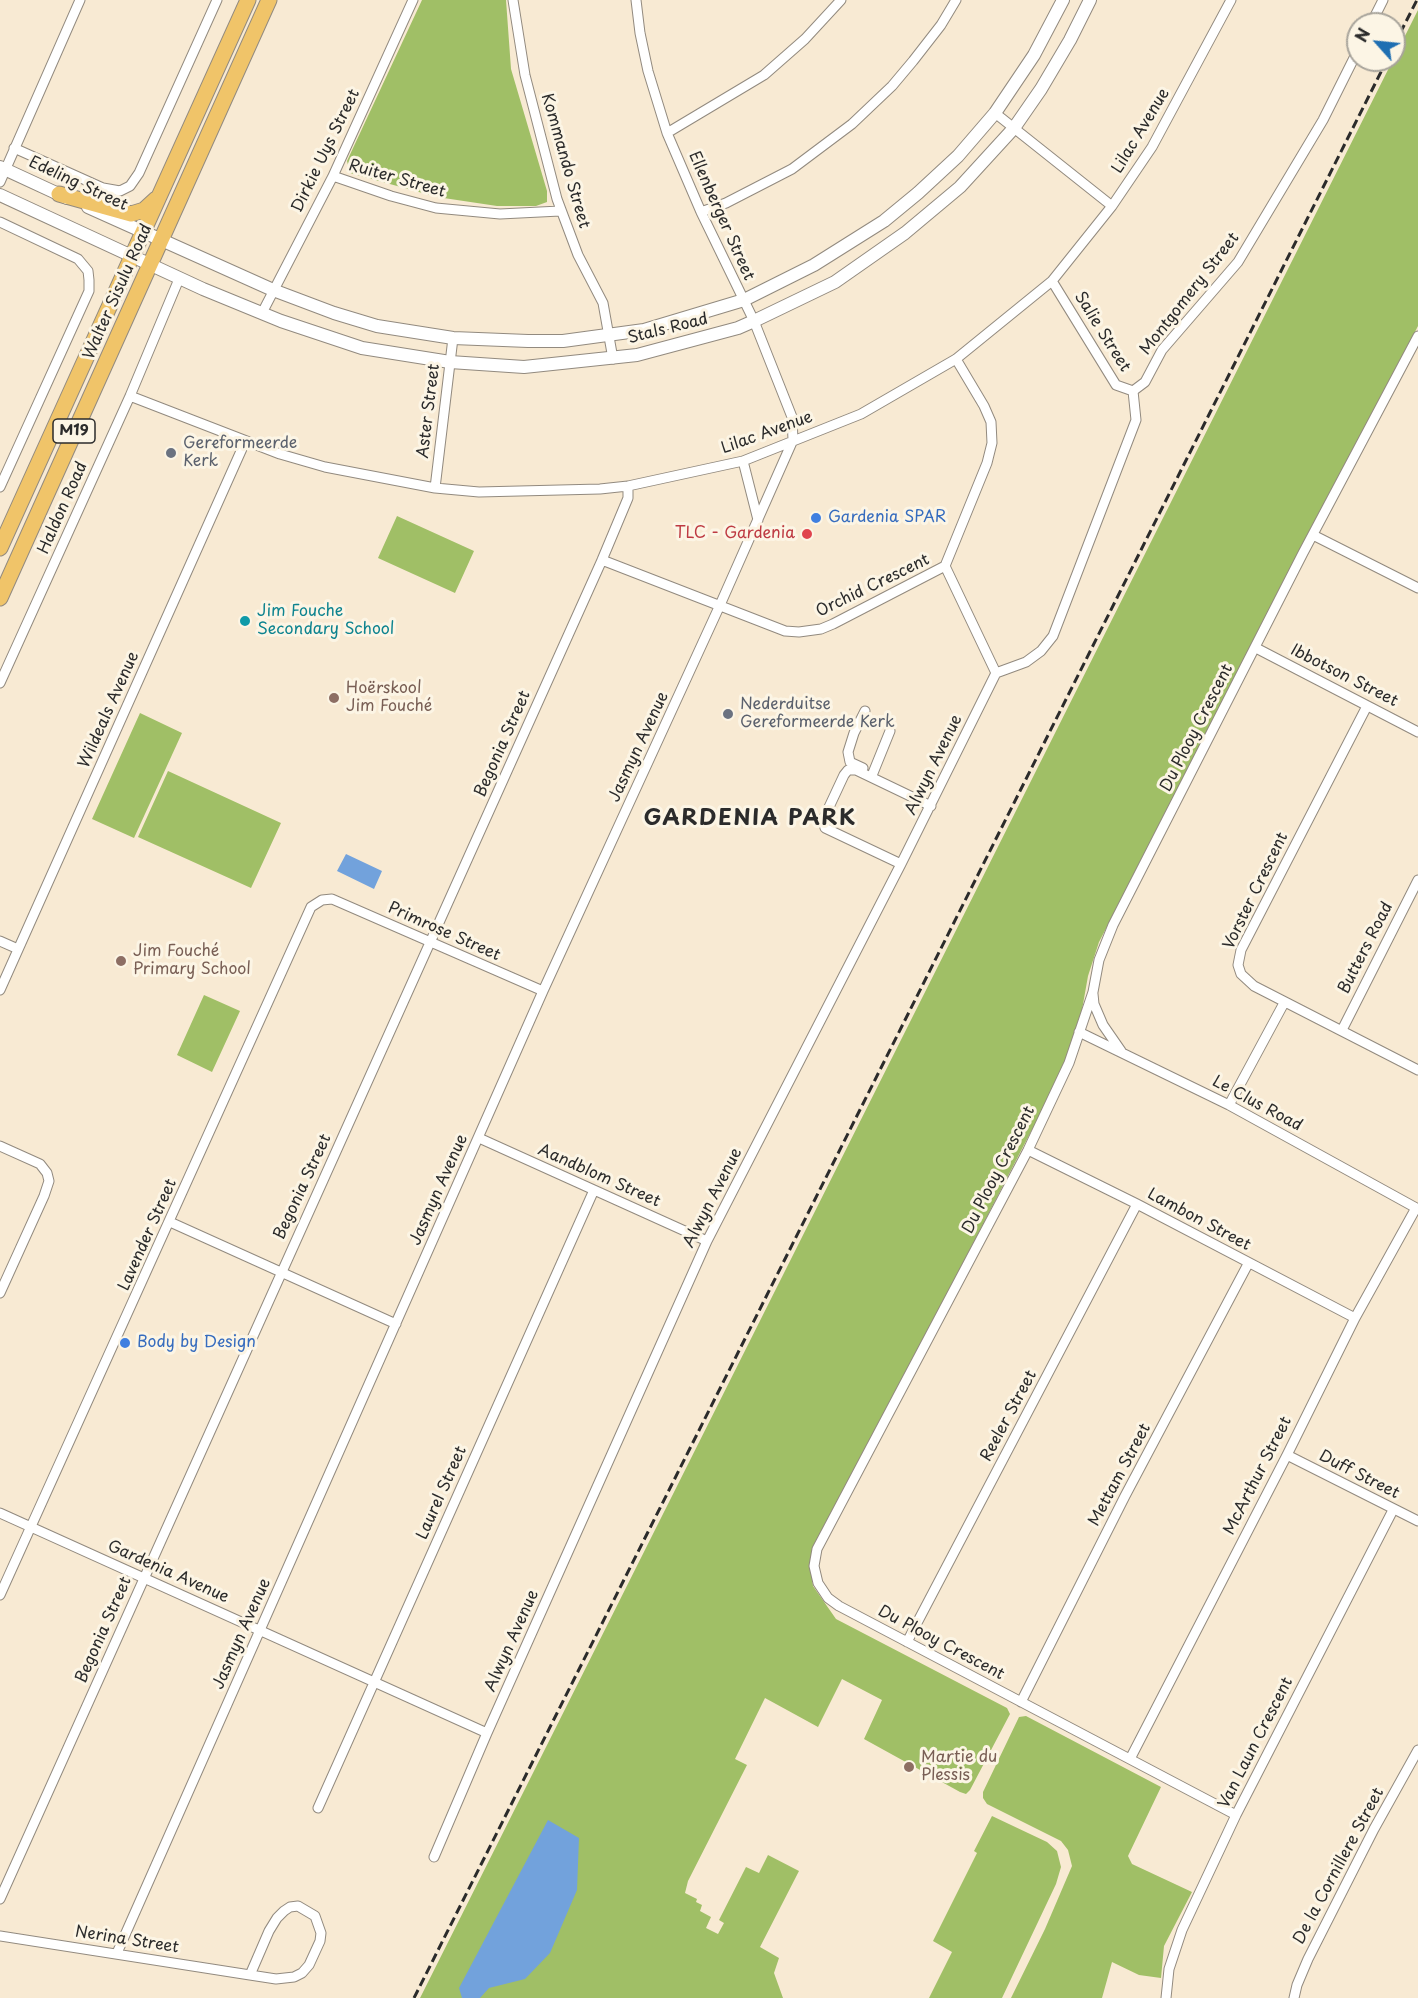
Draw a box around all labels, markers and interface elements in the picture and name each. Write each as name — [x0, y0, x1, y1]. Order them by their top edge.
north arrow — [1346, 12, 1406, 72]
text: N — [1348, 24, 1375, 46]
street label: Lilac Avenue — [1108, 85, 1174, 177]
street label: Dirkie Uys Street — [288, 86, 364, 216]
street label: Kommando Street — [537, 91, 593, 231]
street label: Ellenberger Street — [684, 149, 758, 283]
street label: Edeling Street — [26, 153, 130, 215]
street label: Ruiter Street — [346, 156, 448, 202]
street label: Walter Sisulu Road — [79, 221, 157, 363]
street label: Montgomery Street — [1136, 229, 1244, 359]
street label: Salie Street — [1070, 288, 1134, 376]
street label: Stals Road — [626, 310, 710, 348]
street label: Aster Street — [414, 363, 444, 459]
street label: Lilac Avenue — [719, 408, 815, 458]
road number: M19 — [53, 419, 95, 443]
place label: Gereformeerde Kerk — [183, 434, 297, 472]
marker: Gereformeerde Kerk — [164, 446, 178, 460]
street label: Haldon Road — [34, 459, 92, 557]
place label: Gardenia SPAR — [828, 508, 946, 528]
marker: Gardenia SPAR — [809, 511, 823, 525]
place label: TLC - Gardenia — [675, 524, 795, 544]
marker: TLC - Gardenia — [800, 527, 814, 541]
street label: Orchid Crescent — [813, 550, 933, 622]
place label: Jim Fouche Secondary School — [257, 602, 394, 640]
marker: Jim Fouche Secondary School — [238, 614, 252, 628]
street label: Ibbotson Street — [1287, 641, 1401, 711]
street label: Wildeals Avenue — [75, 649, 143, 771]
street label: Du Plooy Crescent — [1157, 661, 1237, 795]
place label: Hoërskool Jim Fouché — [346, 679, 432, 717]
street label: Begonia Street — [471, 688, 535, 800]
street label: Jasmyn Avenue — [605, 689, 673, 805]
marker: Hoërskool Jim Fouché — [327, 691, 341, 705]
place label: Nederduitse Gereformeerde Kerk — [740, 695, 895, 733]
marker: Nederduitse Gereformeerde Kerk — [721, 707, 735, 721]
street label: Alwyn Avenue — [901, 712, 967, 818]
district label: GARDENIA PARK — [645, 806, 855, 832]
street label: Vorster Crescent — [1219, 830, 1293, 952]
street label: Primrose Street — [385, 899, 503, 965]
street label: Butters Road — [1335, 899, 1397, 997]
place label: Jim Fouché Primary School — [133, 942, 251, 980]
marker: Jim Fouché Primary School — [114, 954, 128, 968]
street label: Le Clus Road — [1209, 1072, 1305, 1136]
street label: Du Plooy Crescent — [959, 1103, 1039, 1237]
street label: Begonia Street — [270, 1131, 336, 1243]
street label: Jasmyn Avenue — [406, 1132, 472, 1248]
street label: Aandblom Street — [535, 1140, 663, 1212]
street label: Alwyn Avenue — [680, 1145, 746, 1251]
street label: Lavender Street — [115, 1176, 181, 1294]
street label: Lambon Street — [1144, 1185, 1254, 1255]
place label: Body by Design — [137, 1333, 256, 1353]
marker: Body by Design — [118, 1336, 132, 1350]
street label: Reeler Street — [977, 1367, 1041, 1465]
street label: McArthur Street — [1220, 1414, 1296, 1538]
street label: Mettam Street — [1085, 1420, 1155, 1530]
street label: Laurel Street — [413, 1443, 471, 1543]
street label: Duff Street — [1316, 1447, 1402, 1503]
street label: Gardenia Avenue — [104, 1537, 232, 1607]
street label: Begonia Street — [72, 1574, 136, 1686]
street label: Jasmyn Avenue — [209, 1576, 275, 1692]
street label: Alwyn Avenue — [481, 1587, 543, 1695]
street label: Du Plooy Crescent — [875, 1602, 1007, 1684]
street label: Van Laun Crescent — [1215, 1674, 1297, 1812]
place label: Martie du Plessis — [921, 1748, 997, 1786]
marker: Martie du Plessis — [902, 1760, 916, 1774]
street label: De la Cornillere Street — [1290, 1785, 1388, 1947]
street label: Nerina Street — [74, 1922, 180, 1958]

